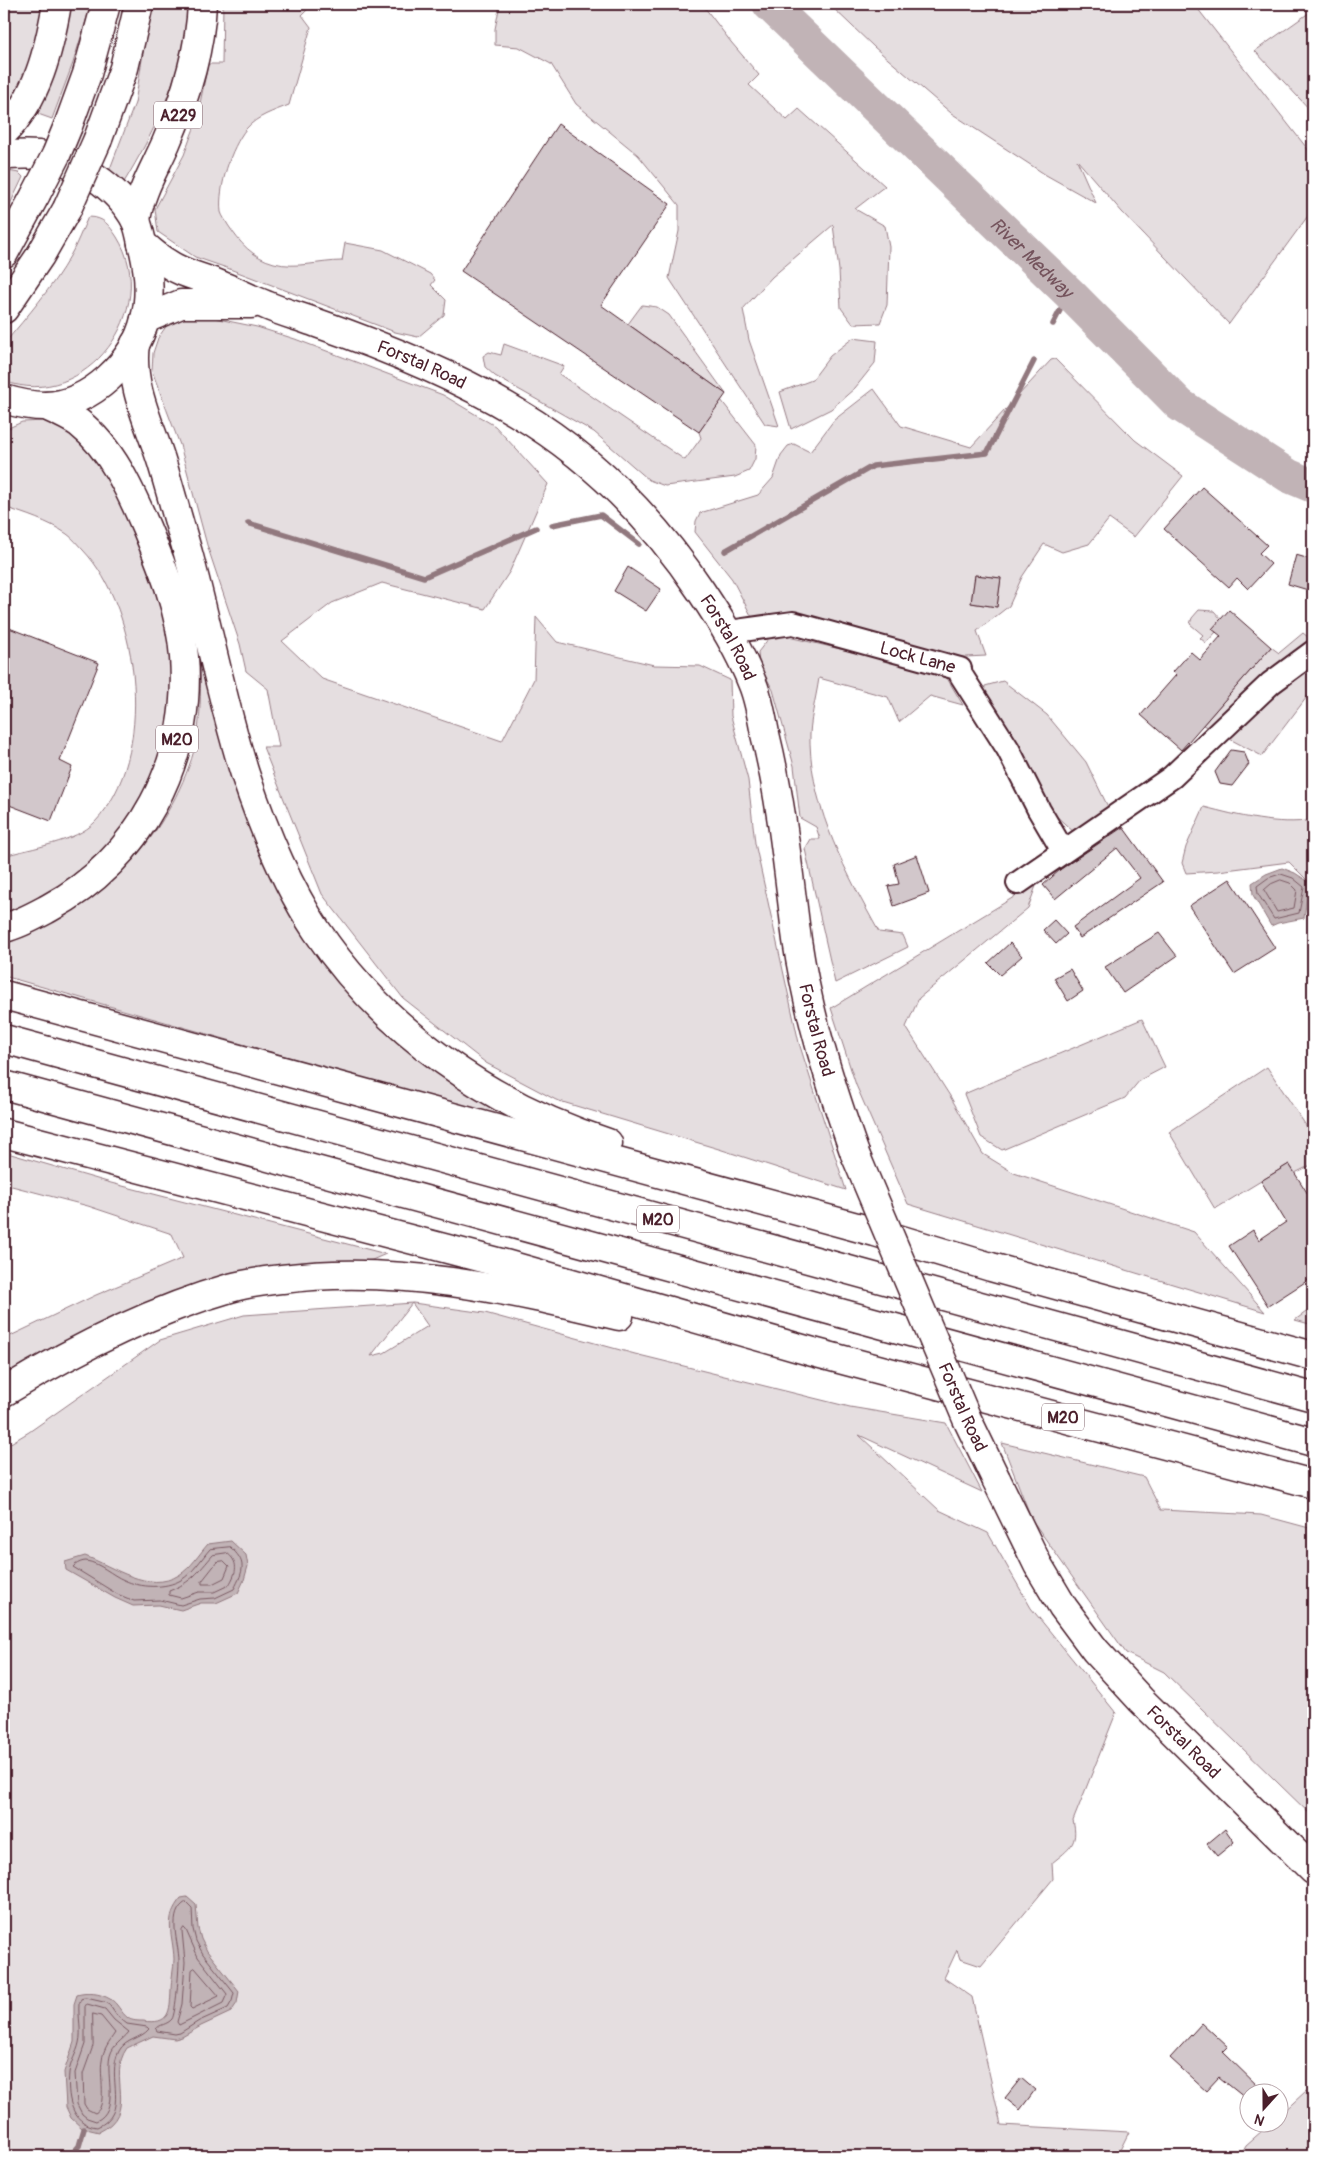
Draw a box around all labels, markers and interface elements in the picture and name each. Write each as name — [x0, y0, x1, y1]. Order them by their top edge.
road number: A229 — [154, 102, 202, 128]
water label: River Medway — [985, 213, 1080, 305]
street label: Forstal Road — [374, 335, 470, 395]
street label: Forstal Road — [694, 590, 761, 684]
street label: Lock Lane — [877, 636, 958, 679]
road number: M20 — [156, 726, 198, 752]
street label: Forstal Road — [793, 981, 839, 1079]
road number: M20 — [637, 1206, 679, 1232]
street label: Forstal Road — [932, 1359, 992, 1456]
road number: M20 — [1042, 1404, 1084, 1430]
street label: Forstal Road — [1141, 1701, 1225, 1784]
north arrow — [1240, 2082, 1290, 2132]
text: N — [1252, 2110, 1267, 2129]

